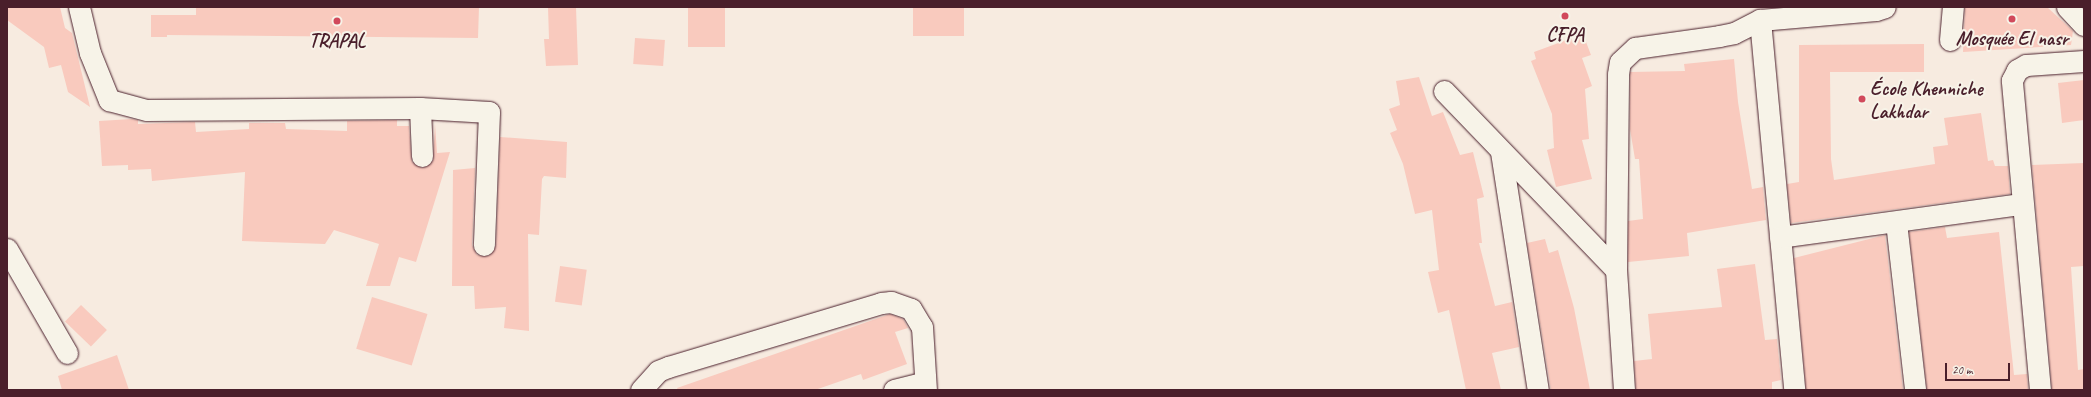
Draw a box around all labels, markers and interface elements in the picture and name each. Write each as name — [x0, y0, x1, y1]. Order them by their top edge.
marker: CFPA — [1560, 11, 1570, 21]
marker: Mosquée El nasr — [2007, 14, 2017, 24]
marker: TRAPAL — [332, 16, 342, 26]
place label: CFPA — [1546, 22, 1584, 46]
place label: Mosquée El nasr — [1955, 26, 2069, 50]
place label: TRAPAL — [309, 28, 365, 52]
place label: École Khenniche Lakhdar — [1870, 76, 1983, 123]
marker: École Khenniche Lakhdar — [1857, 94, 1867, 104]
scale bar — [1947, 355, 2012, 381]
text: 20 m — [1952, 362, 1972, 378]

